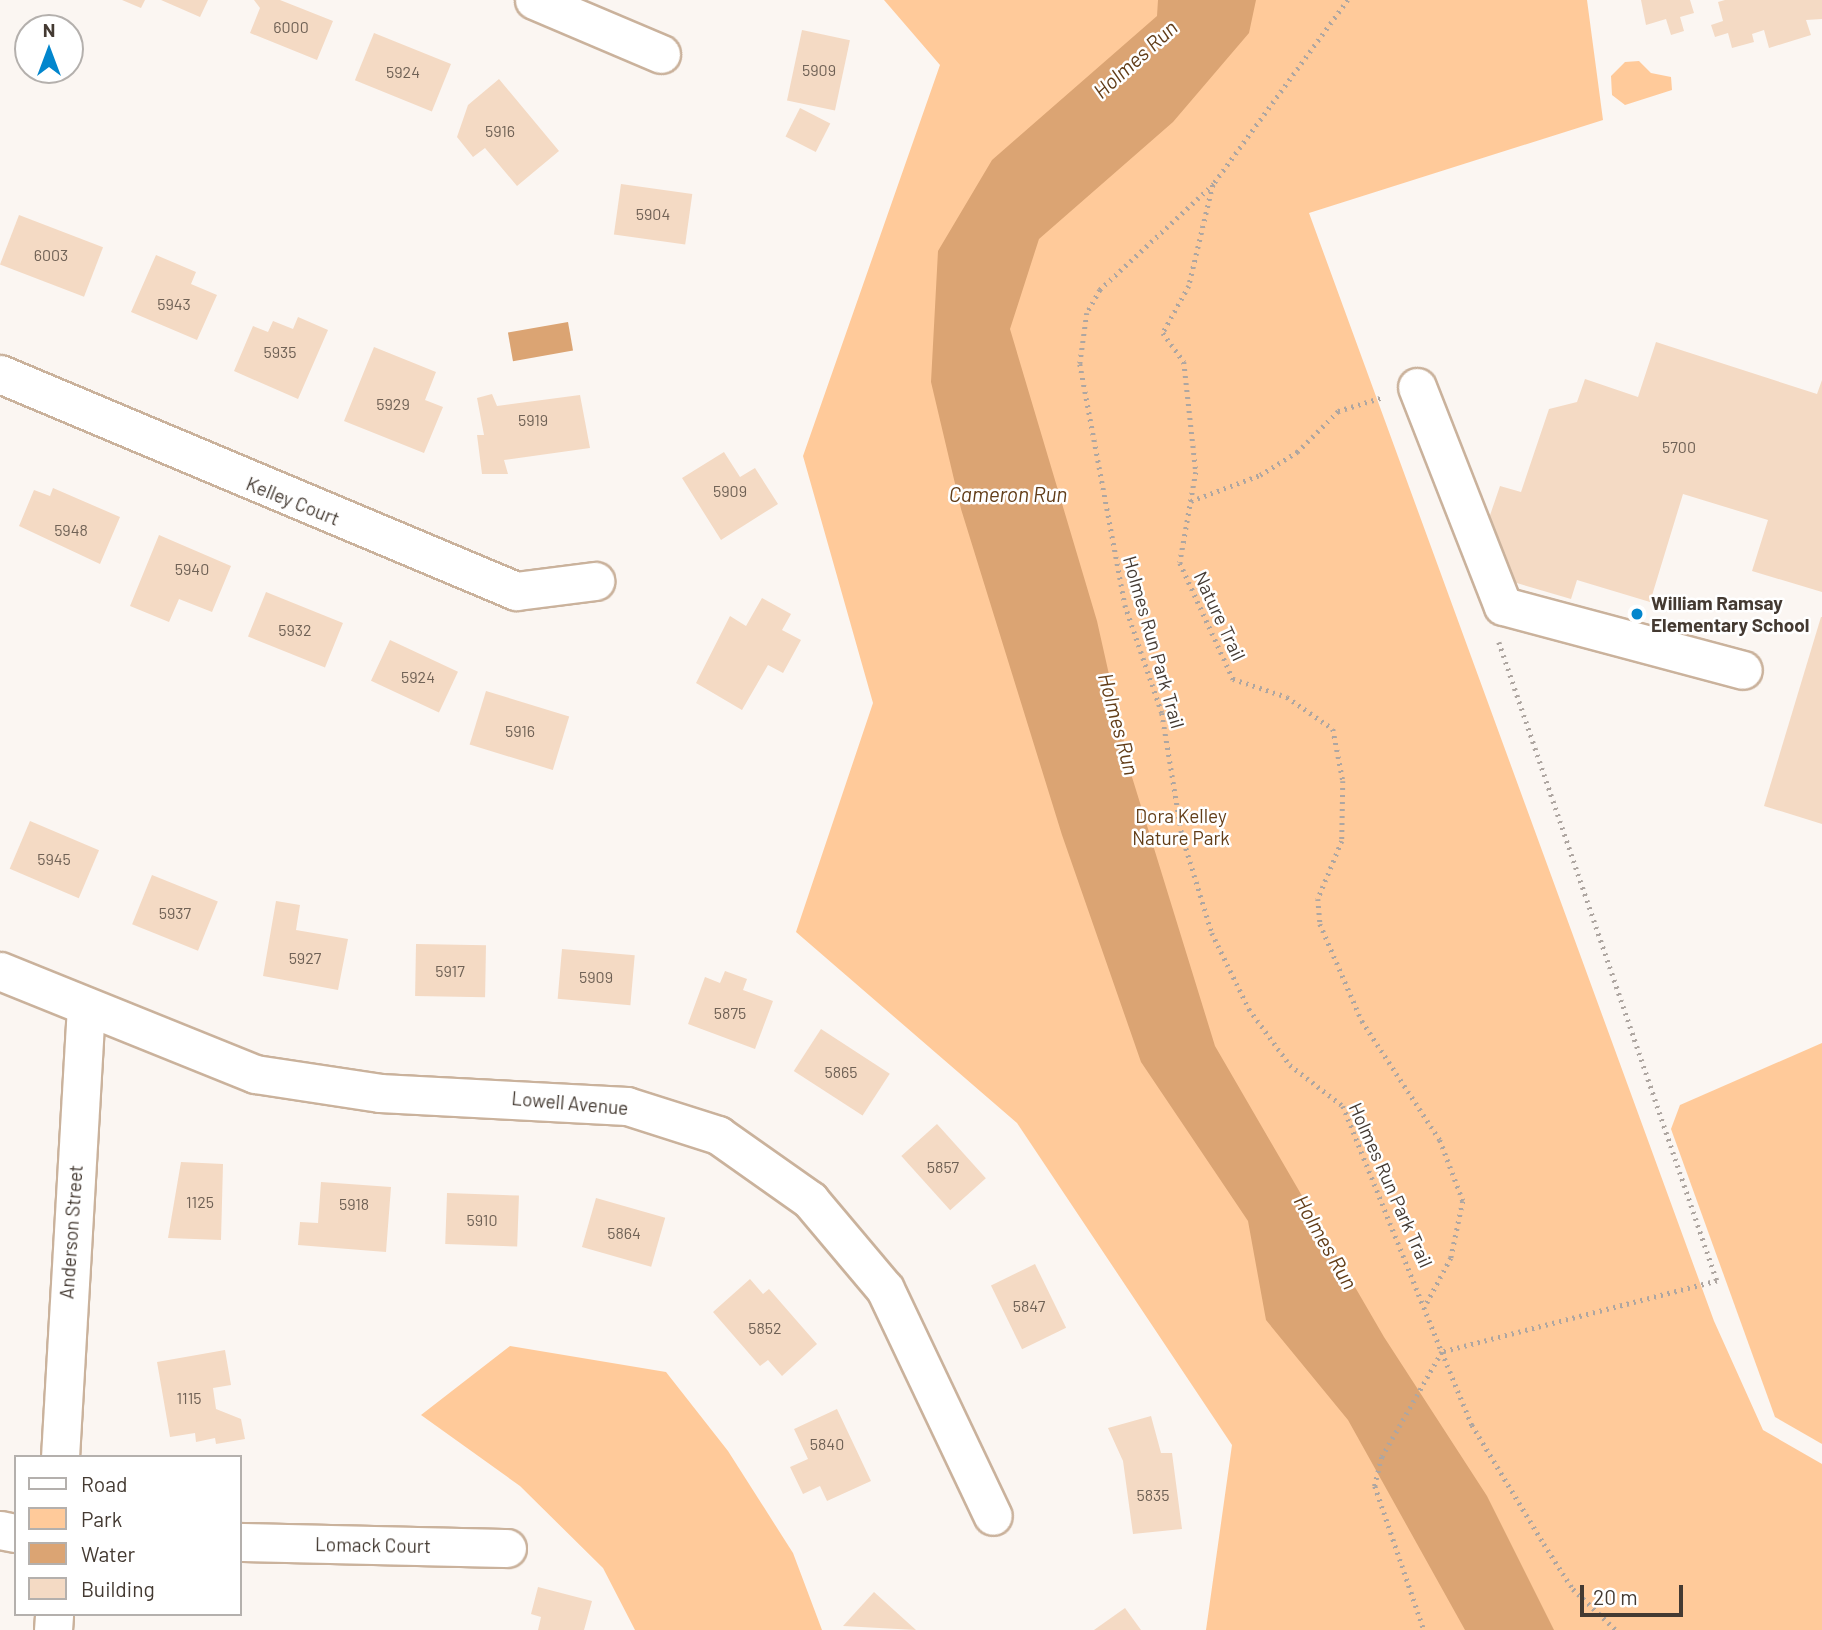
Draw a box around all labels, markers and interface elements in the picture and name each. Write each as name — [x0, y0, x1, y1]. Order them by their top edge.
north arrow — [14, 14, 84, 84]
water label: Holmes Run — [1088, 15, 1182, 103]
house number: 6000 — [273, 17, 309, 37]
text: N — [43, 18, 55, 41]
house number: 5909 — [802, 60, 836, 80]
house number: 5924 — [386, 62, 420, 82]
house number: 5916 — [485, 121, 515, 141]
house number: 5904 — [636, 204, 670, 224]
house number: 6003 — [34, 245, 68, 265]
house number: 5943 — [157, 294, 191, 314]
house number: 5935 — [263, 342, 297, 362]
house number: 5929 — [376, 394, 410, 414]
house number: 5919 — [518, 410, 548, 430]
house number: 5700 — [1662, 437, 1696, 457]
street label: Kelley Court — [243, 472, 343, 530]
house number: 5909 — [713, 481, 747, 501]
water label: Cameron Run — [949, 481, 1067, 507]
house number: 5948 — [54, 520, 88, 540]
street label: Holmes Run Park Trail — [1118, 553, 1190, 731]
house number: 5940 — [175, 559, 209, 579]
street label: Nature Trail — [1189, 568, 1251, 664]
place label: William Ramsay Elementary School — [1651, 592, 1809, 636]
marker: William Ramsay Elementary School — [1629, 606, 1645, 622]
house number: 5932 — [278, 620, 312, 640]
house number: 5924 — [401, 667, 435, 687]
water label: Holmes Run — [1093, 670, 1145, 778]
house number: 5916 — [505, 721, 535, 741]
park label: Dora Kelley Nature Park — [1132, 805, 1230, 849]
house number: 5945 — [37, 849, 71, 869]
house number: 5937 — [159, 903, 191, 923]
house number: 5927 — [289, 948, 321, 968]
house number: 5917 — [435, 961, 465, 981]
house number: 5909 — [579, 967, 613, 987]
house number: 5875 — [714, 1003, 746, 1023]
house number: 5865 — [824, 1062, 858, 1082]
street label: Lowell Avenue — [511, 1087, 629, 1119]
street label: Holmes Run Park Trail — [1344, 1099, 1438, 1271]
house number: 5857 — [927, 1157, 959, 1177]
street label: Anderson Street — [55, 1164, 87, 1300]
water label: Holmes Run — [1289, 1190, 1363, 1294]
house number: 1125 — [186, 1192, 214, 1212]
house number: 5918 — [339, 1194, 369, 1214]
house number: 5910 — [467, 1210, 497, 1230]
house number: 5864 — [607, 1223, 641, 1243]
house number: 5847 — [1013, 1296, 1045, 1316]
house number: 5852 — [748, 1318, 782, 1338]
house number: 1115 — [176, 1388, 202, 1408]
house number: 5840 — [810, 1434, 844, 1454]
legend — [14, 1455, 242, 1616]
text: Road — [81, 1471, 127, 1496]
house number: 5835 — [1136, 1485, 1170, 1505]
text: Park — [81, 1506, 122, 1531]
street label: Lomack Court — [315, 1533, 431, 1557]
text: Water — [81, 1541, 135, 1566]
scale bar — [1584, 1570, 1687, 1614]
text: Building — [81, 1576, 155, 1601]
text: 20 m — [1593, 1584, 1638, 1609]

